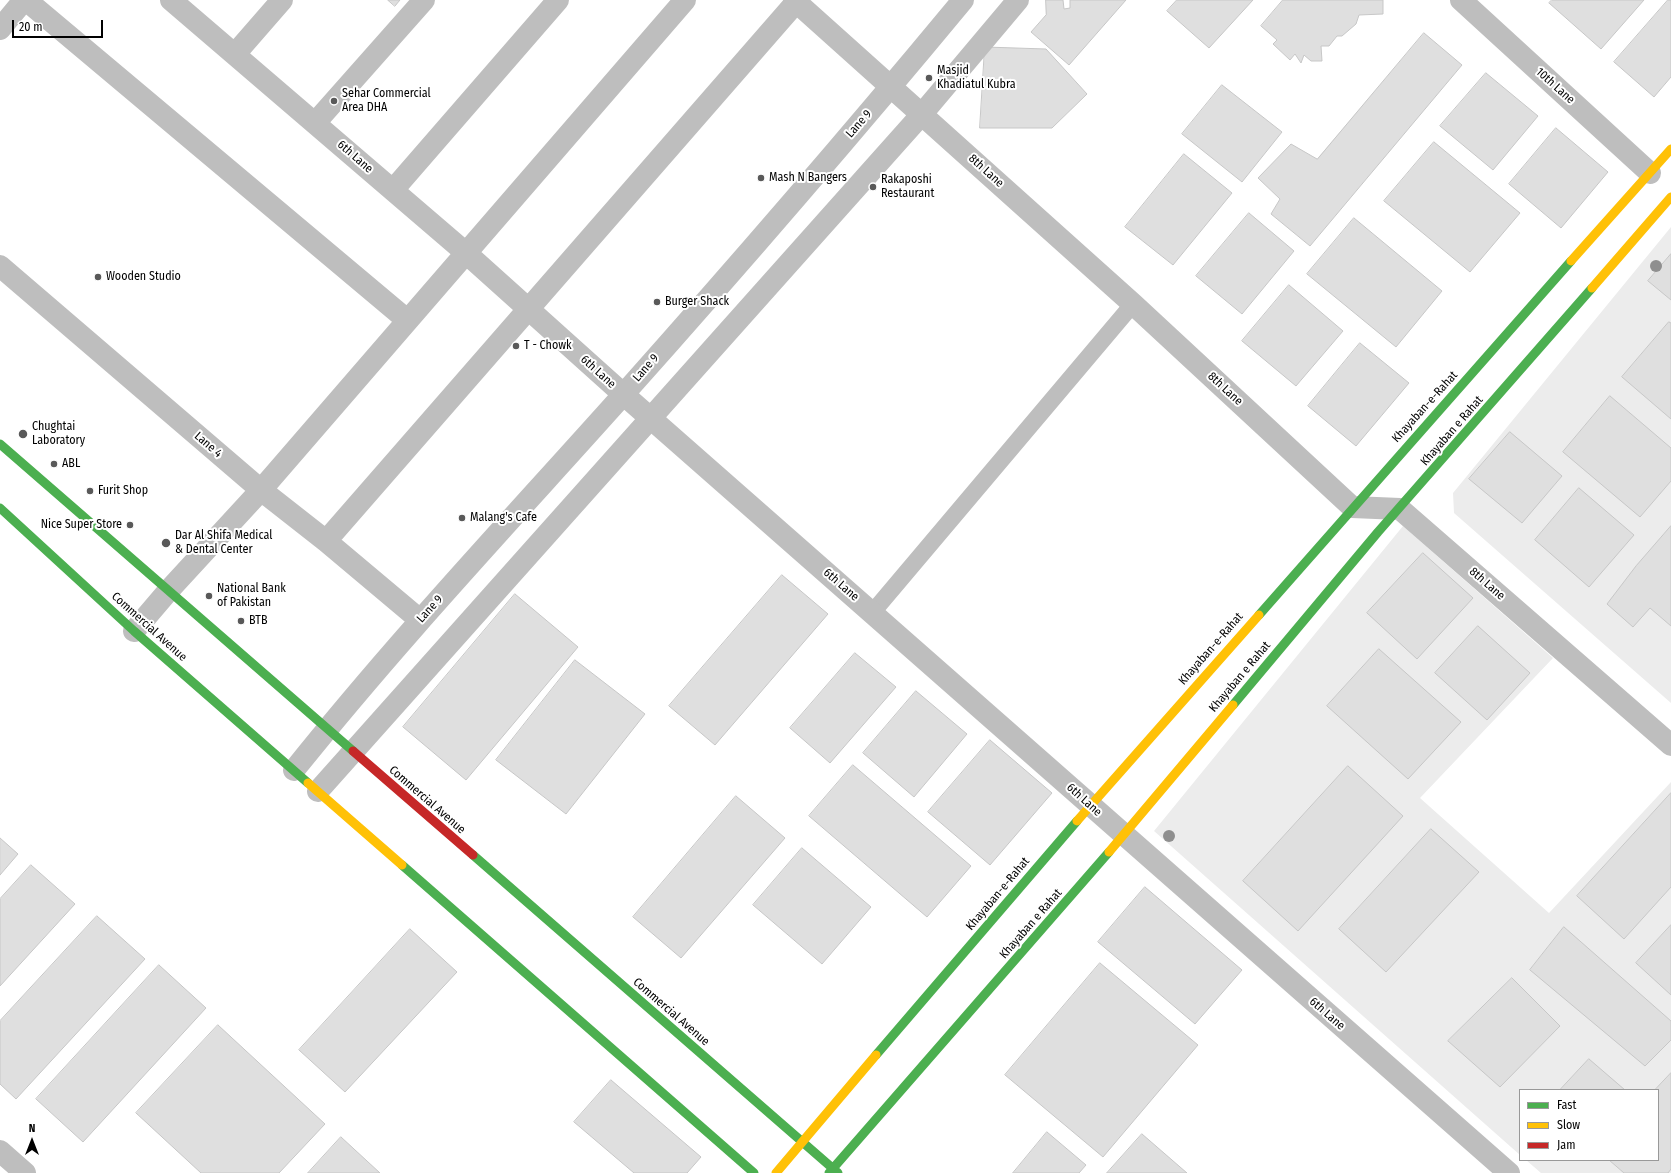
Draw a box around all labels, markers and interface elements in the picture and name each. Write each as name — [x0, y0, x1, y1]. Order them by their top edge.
scale bar — [14, 12, 105, 38]
text: 20 m — [19, 20, 43, 34]
place label: Masjid Khadiatul Kubra — [937, 64, 1016, 92]
street label: 10th Lane — [1533, 65, 1577, 107]
marker: Masjid Khadiatul Kubra — [924, 73, 934, 83]
place label: Sehar Commercial Area DHA — [342, 87, 431, 115]
marker: Sehar Commercial Area DHA — [329, 96, 339, 106]
street label: Lane 9 — [843, 107, 875, 141]
street label: 6th Lane — [334, 138, 376, 176]
street label: 8th Lane — [965, 151, 1007, 191]
place label: Mash N Bangers — [769, 171, 847, 185]
marker: Mash N Bangers — [756, 173, 766, 183]
place label: Rakaposhi Restaurant — [881, 173, 934, 201]
marker: Rakaposhi Restaurant — [868, 182, 878, 192]
place label: Wooden Studio — [106, 270, 181, 284]
marker: Wooden Studio — [93, 272, 103, 282]
place label: Burger Shack — [665, 295, 729, 309]
marker: Burger Shack — [652, 297, 662, 307]
place label: T - Chowk — [524, 339, 572, 353]
marker: T - Chowk — [511, 341, 521, 351]
street label: Lane 9 — [630, 351, 662, 385]
street label: 6th Lane — [577, 352, 619, 392]
street label: Khayaban-e-Rahat — [1389, 368, 1461, 446]
street label: 8th Lane — [1205, 369, 1245, 409]
street label: Khayaban e Rahat — [1418, 393, 1486, 469]
place label: Chughtai Laboratory — [32, 420, 85, 448]
marker: Chughtai Laboratory — [17, 428, 29, 440]
street label: Lane 4 — [191, 429, 225, 461]
place label: ABL — [62, 457, 80, 471]
marker: ABL — [49, 459, 59, 469]
place label: Furit Shop — [98, 484, 148, 498]
marker: Furit Shop — [85, 486, 95, 496]
place label: Malang's Cafe — [470, 511, 537, 525]
marker: Malang's Cafe — [457, 513, 467, 523]
place label: Nice Super Store — [41, 518, 122, 532]
marker: Nice Super Store — [125, 520, 135, 530]
place label: Dar Al Shifa Medical & Dental Center — [175, 529, 272, 557]
marker: Dar Al Shifa Medical & Dental Center — [160, 537, 172, 549]
street label: 8th Lane — [1466, 565, 1508, 603]
street label: 6th Lane — [820, 566, 862, 604]
place label: National Bank of Pakistan — [217, 582, 286, 610]
street label: Commercial Avenue — [108, 589, 190, 665]
marker: National Bank of Pakistan — [204, 591, 214, 601]
street label: Lane 9 — [414, 592, 446, 626]
street label: Khayaban-e-Rahat — [1176, 610, 1246, 688]
place label: BTB — [249, 614, 267, 628]
marker: BTB — [236, 616, 246, 626]
street label: Khayaban e Rahat — [1206, 639, 1274, 715]
street label: Commercial Avenue — [386, 763, 468, 837]
street label: 6th Lane — [1063, 780, 1105, 820]
street label: Khayaban-e-Rahat — [963, 854, 1033, 934]
street label: Khayaban e Rahat — [997, 886, 1065, 962]
street label: Commercial Avenue — [630, 975, 712, 1049]
street label: 6th Lane — [1306, 995, 1348, 1033]
legend — [1519, 1089, 1659, 1161]
text: Fast — [1557, 1098, 1576, 1112]
text: Slow — [1557, 1118, 1580, 1132]
north arrow — [12, 1121, 52, 1161]
text: N — [29, 1122, 35, 1135]
text: Jam — [1557, 1138, 1575, 1152]

